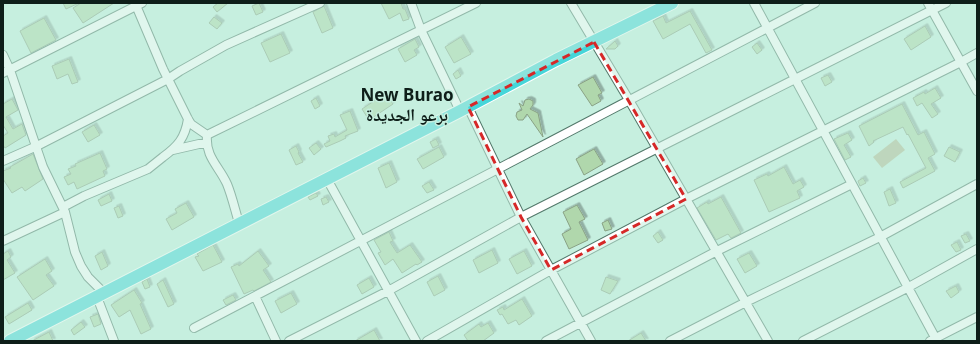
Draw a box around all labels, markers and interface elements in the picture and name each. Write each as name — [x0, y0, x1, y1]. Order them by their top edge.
district label: New Burao برعو الجديدة — [360, 83, 454, 126]

